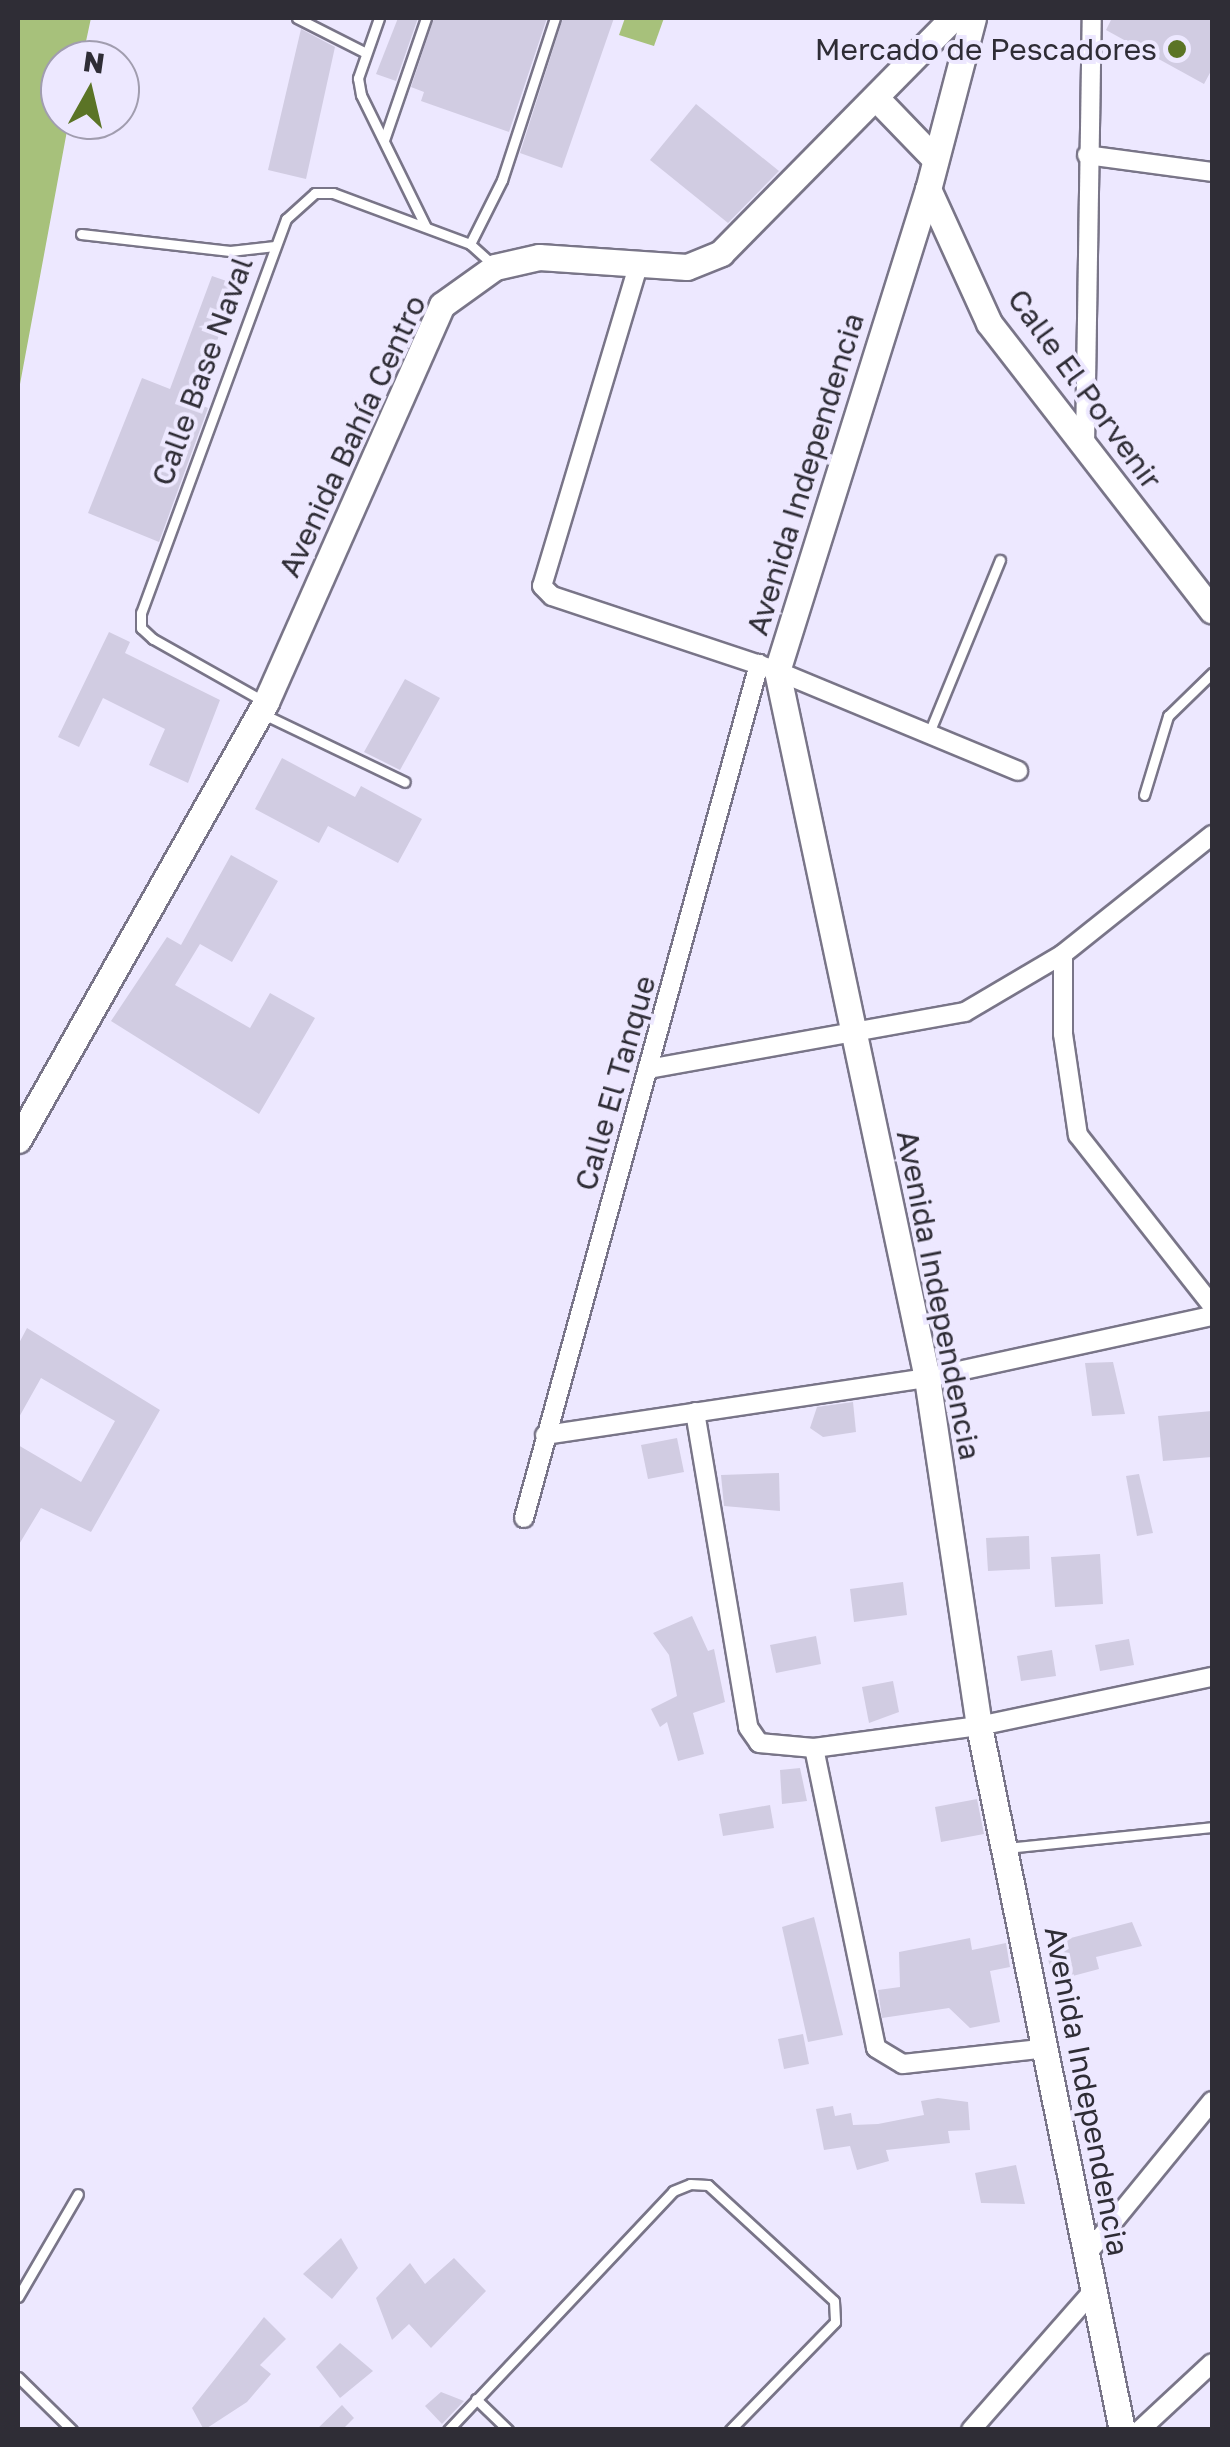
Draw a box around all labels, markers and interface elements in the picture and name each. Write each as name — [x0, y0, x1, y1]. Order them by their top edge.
place label: Mercado de Pescadores — [815, 31, 1157, 67]
marker: Mercado de Pescadores — [1166, 38, 1188, 60]
north arrow — [40, 40, 140, 140]
text: N — [81, 44, 107, 80]
street label: Calle Base Naval — [144, 252, 260, 490]
street label: Calle El Porvenir — [1000, 282, 1170, 496]
street label: Avenida Bahía Centro — [271, 289, 433, 583]
street label: Avenida Independencia — [739, 309, 871, 639]
street label: Calle El Tanque — [567, 971, 663, 1195]
street label: Avenida Independencia — [889, 1127, 989, 1463]
street label: Avenida Independencia — [1037, 1923, 1137, 2259]

